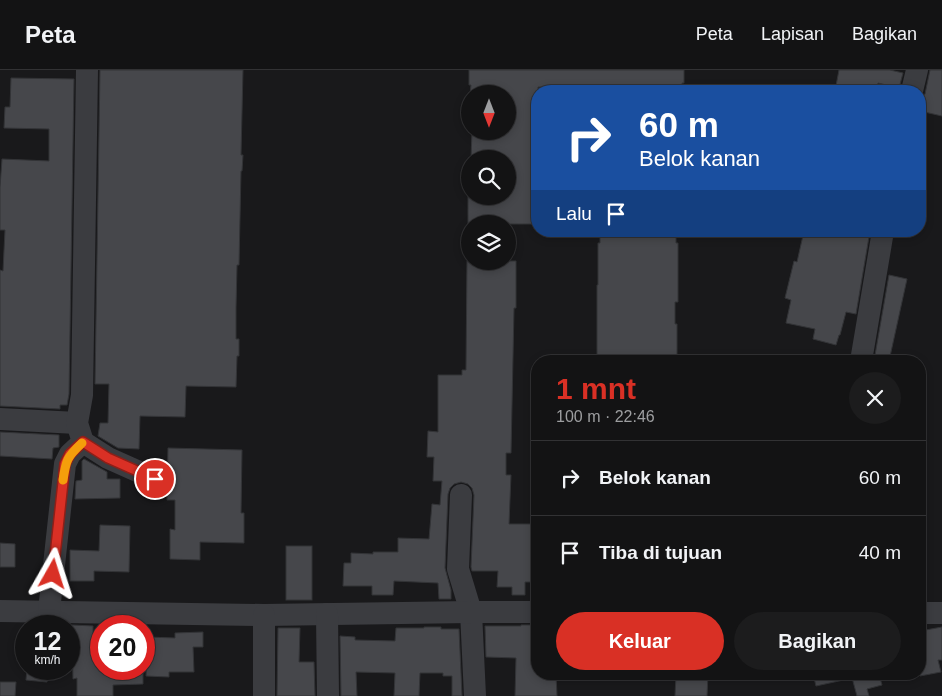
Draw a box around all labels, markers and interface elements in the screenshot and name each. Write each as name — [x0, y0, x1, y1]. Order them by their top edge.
text: Peta — [25, 21, 76, 48]
text: Peta — [696, 24, 733, 44]
text: Lapisan — [761, 24, 824, 44]
text: Bagikan — [852, 24, 917, 44]
north arrow — [461, 85, 516, 140]
map controls — [461, 85, 516, 270]
icon: right — [556, 105, 621, 170]
text: 60 m — [639, 105, 719, 144]
text: Belok kanan — [639, 146, 760, 171]
button: search — [461, 150, 516, 205]
icon: arrive — [602, 200, 630, 228]
text: Lalu — [556, 203, 592, 224]
button: layers — [461, 215, 516, 270]
text: 1 mnt — [556, 372, 636, 405]
button: close — [849, 372, 901, 424]
text: 100 m · 22:46 — [556, 408, 655, 425]
pin — [134, 458, 176, 500]
icon: right — [556, 464, 584, 492]
icon: arrive — [141, 465, 169, 493]
text: Belok kanan — [599, 467, 711, 488]
text: 60 m — [859, 467, 901, 488]
icon: arrive — [556, 539, 584, 567]
text: Tiba di tujuan — [599, 542, 722, 563]
text: 40 m — [859, 542, 901, 563]
position arrow — [26, 547, 78, 599]
button: Keluar — [556, 612, 724, 670]
button: Bagikan — [734, 612, 901, 670]
speed limit sign: 20 — [90, 615, 155, 680]
text: 12 — [34, 627, 61, 655]
text: km/h — [34, 653, 61, 667]

